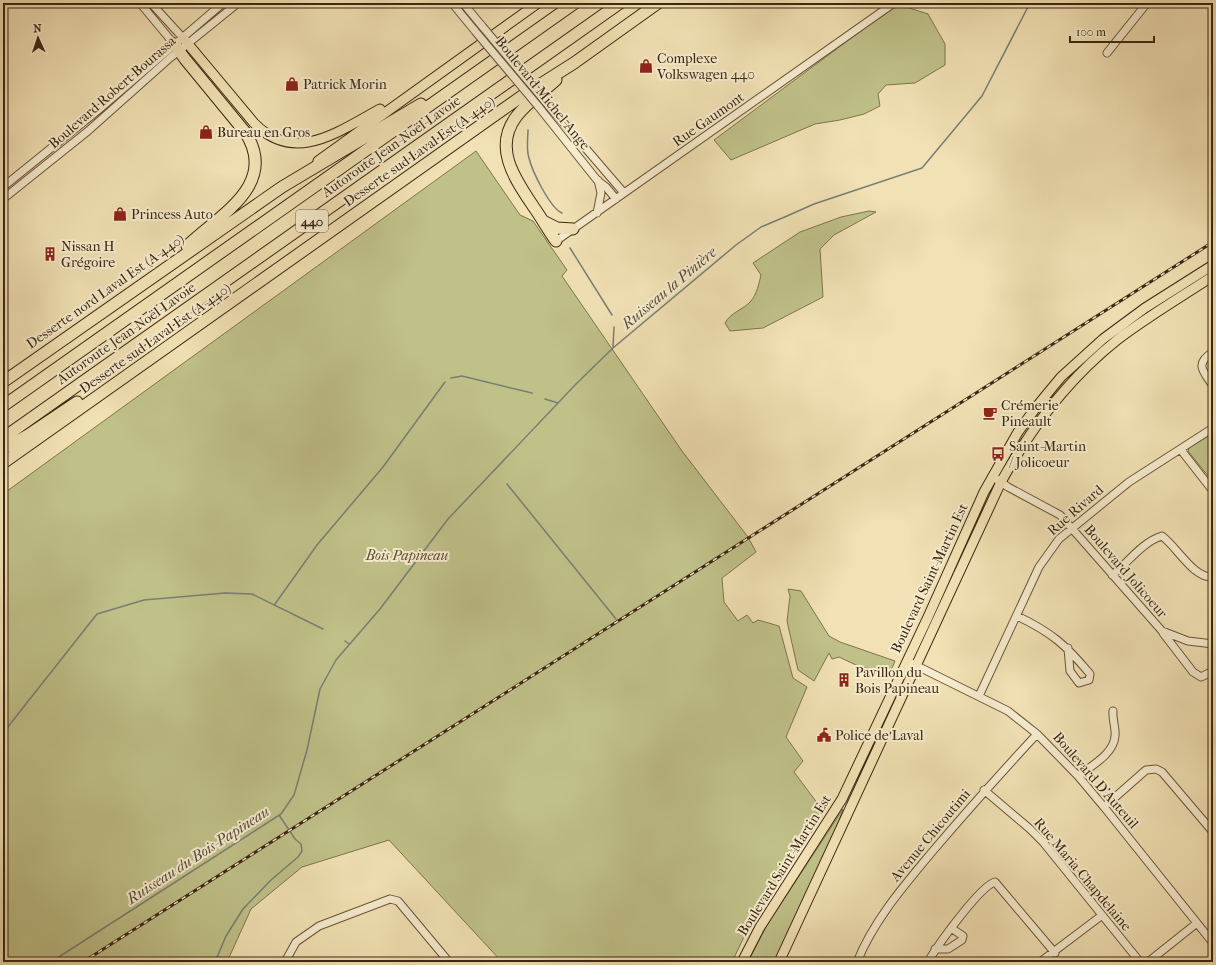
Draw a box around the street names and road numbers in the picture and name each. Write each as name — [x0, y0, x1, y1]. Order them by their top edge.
street label: Boulevard Robert Bourassa — [45, 32, 180, 152]
street label: Boulevard Michel-Ange — [492, 33, 594, 154]
street label: Rue Gaumont — [669, 88, 747, 150]
street label: Autoroute Jean-Noël-Lavoie — [318, 92, 464, 201]
street label: Desserte sud Laval Est (A-440) — [340, 92, 498, 210]
road number: 440 — [296, 210, 328, 232]
street label: Desserte nord Laval Est (A-440) — [23, 230, 188, 353]
street label: Autoroute Jean-Noël-Lavoie — [53, 279, 199, 388]
street label: Desserte sud Laval Est (A-440) — [76, 279, 234, 397]
street label: Rue Rivard — [1044, 481, 1107, 539]
street label: Boulevard Saint-Martin Est — [887, 501, 972, 656]
street label: Boulevard Jolicoeur — [1080, 521, 1171, 622]
street label: Boulevard D'Auteuil — [1049, 729, 1142, 832]
street label: Avenue Chicoutimi — [886, 786, 974, 886]
street label: Boulevard Saint-Martin Est — [734, 792, 835, 939]
street label: Rue Maria-Chapdelaine — [1030, 814, 1135, 934]

